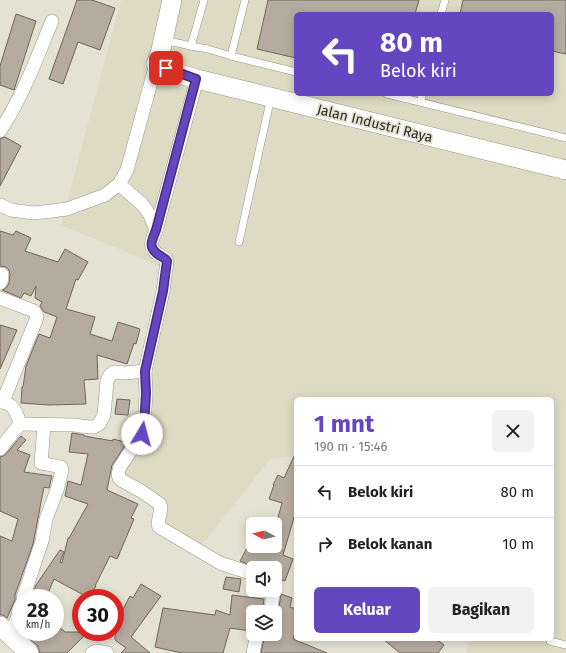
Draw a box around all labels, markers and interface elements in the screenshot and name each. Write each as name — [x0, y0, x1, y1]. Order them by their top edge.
text: 80 m — [380, 26, 443, 59]
icon: left — [314, 28, 366, 80]
pin — [149, 51, 183, 85]
icon: arrive — [155, 57, 177, 79]
text: Belok kiri — [380, 60, 457, 82]
street label: Jalan Industri Raya — [315, 101, 435, 146]
text: 1 mnt — [314, 410, 374, 438]
button: close — [492, 410, 534, 452]
position arrow — [121, 413, 163, 455]
text: 190 m · 15:46 — [314, 439, 387, 454]
icon: left — [314, 481, 336, 503]
text: Belok kiri — [348, 483, 413, 501]
text: 80 m — [501, 483, 534, 501]
north arrow — [246, 517, 282, 553]
map controls — [246, 517, 282, 641]
icon: right — [314, 533, 336, 555]
text: Belok kanan — [348, 535, 432, 553]
text: 10 m — [502, 535, 534, 553]
button: sound — [246, 561, 282, 597]
button: Keluar — [314, 587, 420, 633]
button: Bagikan — [428, 587, 534, 633]
speed limit sign: 30 — [72, 589, 124, 641]
text: 28 — [27, 598, 49, 622]
button: layers — [246, 605, 282, 641]
text: km/h — [26, 619, 50, 631]

